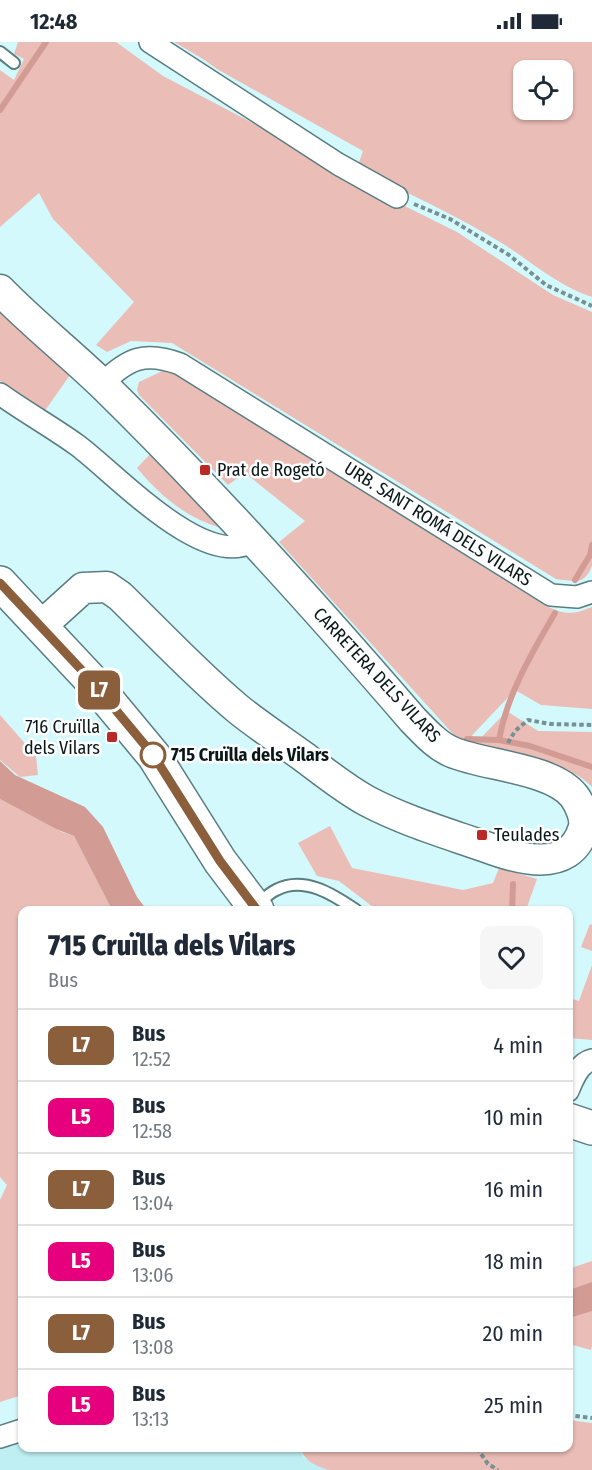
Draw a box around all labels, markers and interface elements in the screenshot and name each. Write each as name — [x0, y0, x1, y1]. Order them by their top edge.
text: 12:48 — [30, 8, 77, 35]
map controls — [513, 60, 573, 120]
button: locate — [513, 60, 573, 120]
street label: URB. SANT ROMÁ DELS VILARS — [340, 456, 536, 591]
place label: Prat de Rogetó — [217, 459, 325, 481]
marker: Prat de Rogetó — [198, 463, 212, 477]
street label: CARRETERA DELS VILARS — [309, 603, 445, 747]
line badge: L7 — [72, 670, 126, 710]
text: L7 — [90, 677, 108, 703]
place label: 716 Cruïlla dels Vilars — [24, 716, 100, 759]
marker: 716 Cruïlla dels Vilars — [105, 730, 119, 744]
marker: 715 Cruïlla dels Vilars — [140, 742, 166, 768]
place label: 715 Cruïlla dels Vilars — [171, 744, 329, 766]
place label: Teulades — [494, 824, 560, 846]
marker: Teulades — [475, 828, 489, 842]
button: heart — [480, 926, 543, 989]
text: 715 Cruïlla dels Vilars — [48, 929, 295, 962]
text: Bus — [48, 968, 78, 992]
text: Bus — [132, 1020, 165, 1047]
text: L7 — [72, 1032, 90, 1058]
text: 4 min — [493, 1032, 543, 1059]
text: 12:52 — [132, 1047, 171, 1071]
text: Bus — [132, 1092, 165, 1119]
text: L5 — [71, 1104, 91, 1130]
text: 10 min — [484, 1104, 543, 1131]
text: 12:58 — [132, 1119, 172, 1143]
text: Bus — [132, 1164, 165, 1191]
text: L7 — [72, 1176, 90, 1202]
text: 16 min — [484, 1176, 543, 1203]
text: 13:04 — [132, 1191, 173, 1215]
text: Bus — [132, 1236, 165, 1263]
text: L5 — [71, 1248, 91, 1274]
text: 18 min — [484, 1248, 543, 1275]
text: 13:06 — [132, 1263, 173, 1287]
text: Bus — [132, 1308, 165, 1335]
text: L7 — [72, 1320, 90, 1346]
text: 20 min — [483, 1320, 543, 1347]
text: 13:08 — [132, 1335, 173, 1359]
text: Bus — [132, 1380, 165, 1407]
text: L5 — [71, 1392, 91, 1418]
text: 25 min — [484, 1392, 543, 1419]
text: 13:13 — [132, 1407, 169, 1431]

